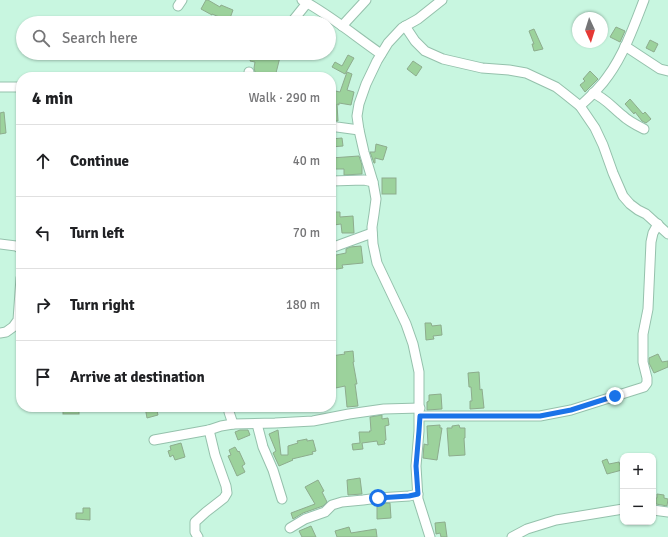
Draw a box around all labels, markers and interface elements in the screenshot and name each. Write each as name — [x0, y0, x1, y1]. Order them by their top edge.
north arrow — [572, 12, 608, 48]
search box — [16, 16, 336, 60]
icon: search — [30, 27, 52, 49]
text: Search here — [62, 29, 138, 47]
text: 4 min — [32, 88, 73, 109]
text: Walk · 290 m — [249, 90, 320, 106]
icon: ahead — [32, 150, 54, 172]
text: Continue — [70, 152, 129, 170]
text: 40 m — [293, 153, 320, 169]
icon: left — [32, 222, 54, 244]
text: Turn left — [70, 224, 124, 242]
text: 70 m — [293, 225, 320, 241]
icon: right — [32, 294, 54, 316]
text: Turn right — [70, 296, 135, 314]
text: 180 m — [286, 297, 320, 313]
icon: arrive — [32, 366, 54, 388]
text: Arrive at destination — [70, 368, 205, 386]
route end — [606, 387, 624, 405]
map controls — [620, 453, 656, 525]
button: + — [620, 453, 656, 489]
route start — [369, 489, 387, 507]
button: − — [620, 489, 656, 525]

